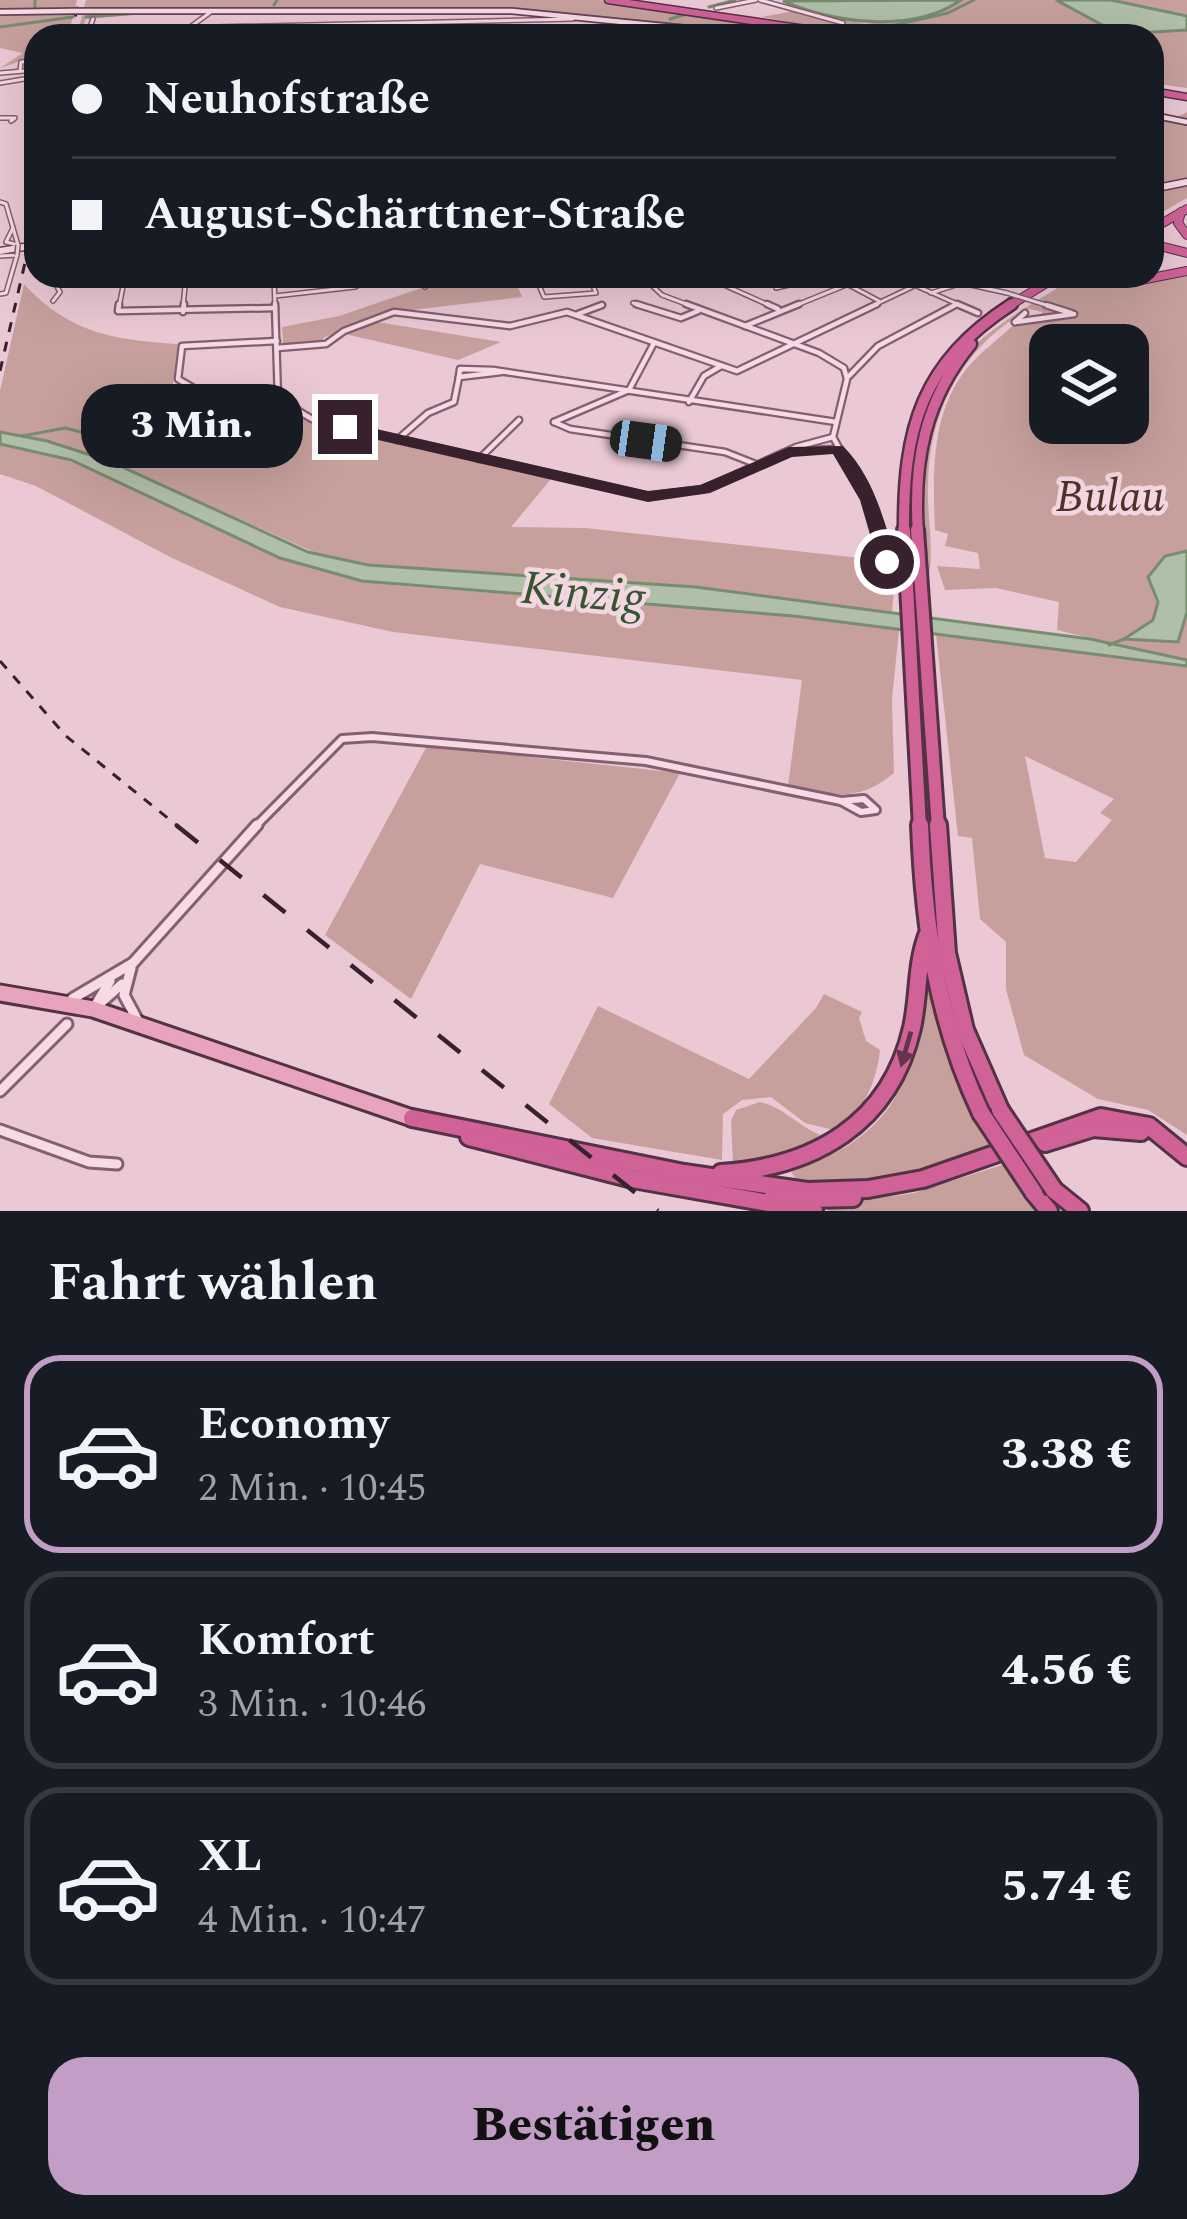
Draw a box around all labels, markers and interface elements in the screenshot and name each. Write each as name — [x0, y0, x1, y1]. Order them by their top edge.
text: Neuhofstraße — [144, 65, 430, 134]
text: August-Schärttner-Straße — [144, 180, 686, 249]
map controls — [1029, 324, 1149, 444]
button: layers — [1029, 324, 1149, 444]
callout: 3 Min. — [81, 385, 303, 469]
text: 3 Min. — [131, 396, 253, 455]
route end — [318, 400, 372, 454]
car — [608, 418, 684, 464]
park label: Bulau — [1055, 463, 1165, 532]
route start — [860, 535, 914, 589]
water label: Kinzig — [518, 552, 649, 635]
one-way arrow — [896, 1031, 914, 1068]
text: Fahrt wählen — [48, 1242, 378, 1324]
text: Economy — [198, 1390, 389, 1459]
icon: car — [54, 1400, 162, 1508]
text: 3.38 € — [1001, 1420, 1133, 1489]
text: 2 Min. · 10:45 — [198, 1459, 426, 1518]
text: Komfort — [198, 1606, 375, 1675]
icon: car — [54, 1616, 162, 1724]
text: 4.56 € — [1001, 1636, 1133, 1705]
text: 3 Min. · 10:46 — [198, 1675, 426, 1734]
text: XL — [198, 1822, 262, 1891]
icon: car — [54, 1832, 162, 1940]
text: 5.74 € — [1001, 1852, 1133, 1921]
text: 4 Min. · 10:47 — [198, 1891, 426, 1950]
button: Bestätigen — [48, 2057, 1139, 2195]

